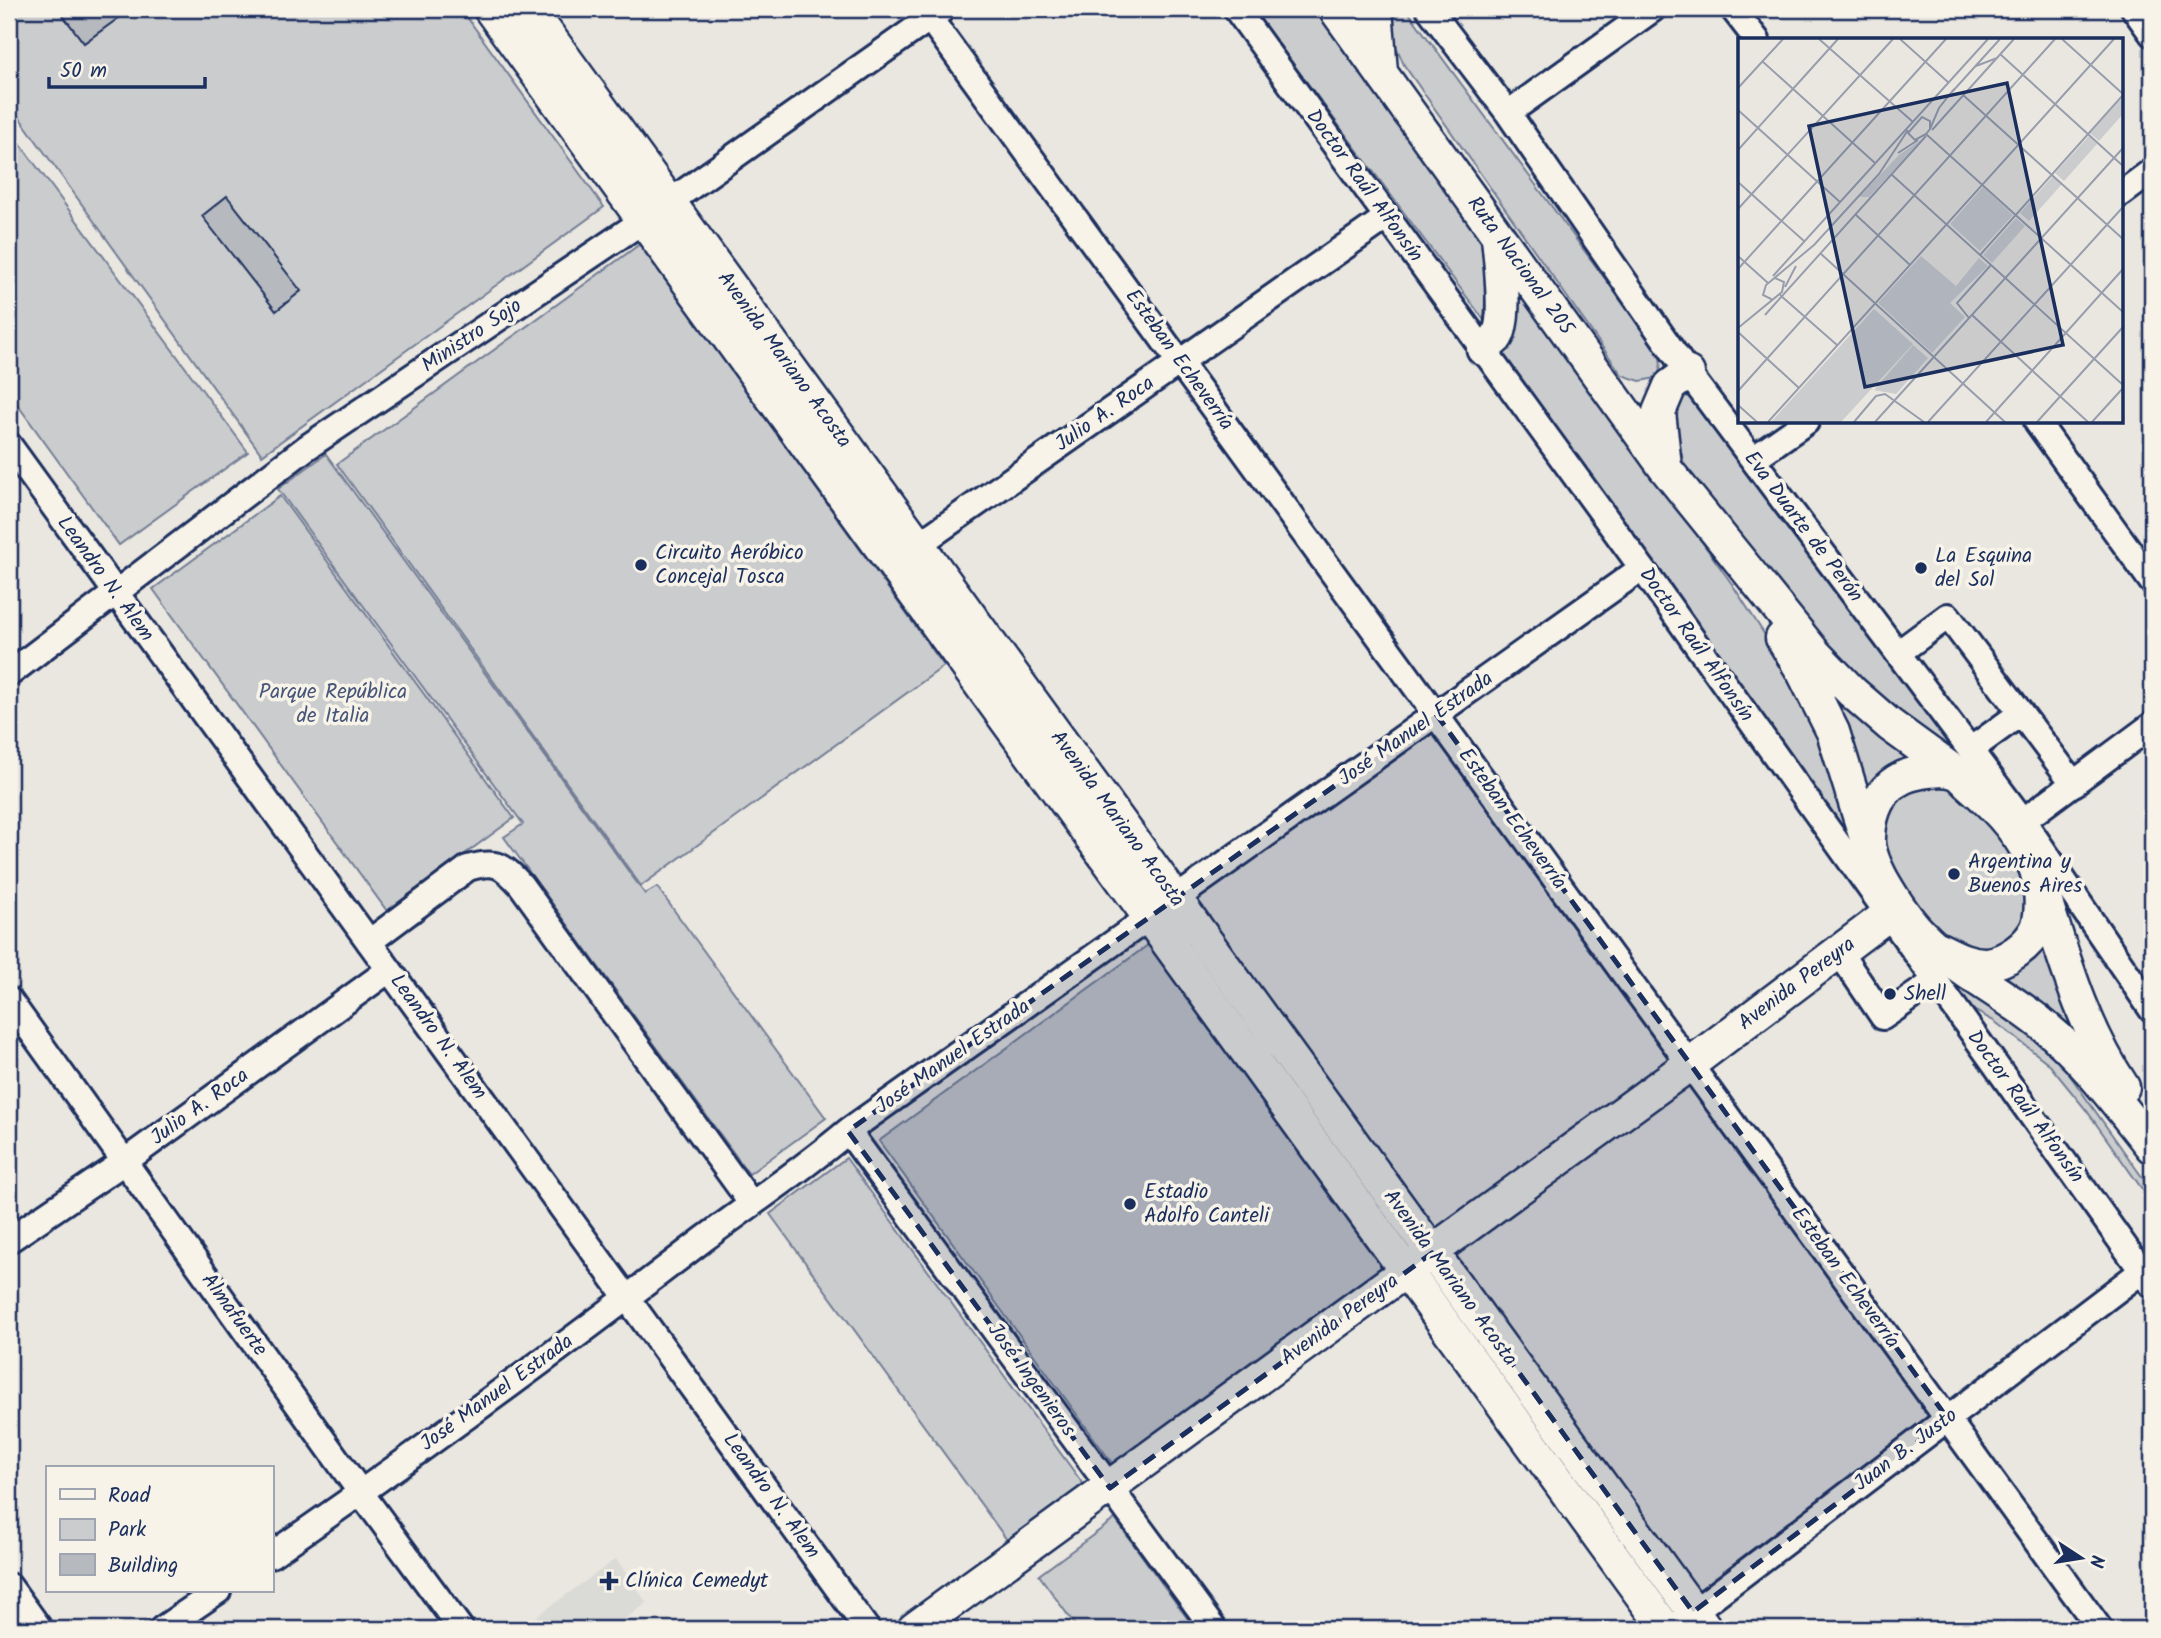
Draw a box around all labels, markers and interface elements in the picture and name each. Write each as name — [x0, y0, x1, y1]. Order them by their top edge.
inset map — [1738, 38, 2122, 424]
scale bar — [49, 46, 205, 90]
text: 50 m — [60, 55, 107, 88]
street label: Doctor Raúl Alfonsín — [1297, 102, 1431, 270]
street label: Ruta Nacional 205 — [1458, 189, 1583, 344]
street label: Avenida Mariano Acosta — [708, 265, 860, 455]
street label: Esteban Echeverría — [1116, 282, 1242, 438]
street label: Ministro Sojo — [415, 290, 529, 382]
street label: Julio A. Roca — [1048, 367, 1162, 461]
street label: Eva Duarte de Perón — [1735, 444, 1871, 610]
street label: Leandro N. Alem — [48, 509, 162, 649]
place label: Circuito Aeróbico Concejal Tosca — [655, 537, 804, 594]
place label: La Esquina del Sol — [1935, 540, 2032, 597]
marker: Circuito Aeróbico Concejal Tosca — [633, 557, 649, 573]
marker: La Esquina del Sol — [1913, 560, 1929, 576]
street label: Doctor Raúl Alfonsín — [1630, 561, 1762, 729]
street label: José Manuel Estrada — [1332, 663, 1500, 795]
park label: Parque República de Italia — [259, 676, 407, 733]
street label: Avenida Mariano Acosta — [1041, 724, 1193, 914]
street label: Esteban Echeverría — [1449, 741, 1575, 897]
place label: Argentina y Buenos Aires — [1968, 846, 2082, 903]
marker: Argentina y Buenos Aires — [1946, 866, 1962, 882]
street label: Avenida Pereyra — [1731, 929, 1863, 1039]
street label: Leandro N. Alem — [381, 967, 495, 1107]
place label: Shell — [1904, 978, 1946, 1011]
marker: Shell — [1882, 986, 1898, 1002]
street label: José Manuel Estrada — [869, 991, 1037, 1123]
street label: Doctor Raúl Alfonsín — [1958, 1023, 2092, 1191]
street label: Julio A. Roca — [144, 1060, 256, 1154]
place label: Estadio Adolfo Canteli — [1144, 1176, 1270, 1233]
street label: Avenida Mariano Acosta — [1374, 1183, 1526, 1373]
marker: Estadio Adolfo Canteli — [1122, 1196, 1138, 1212]
street label: Esteban Echeverría — [1782, 1200, 1908, 1356]
street label: Almafuerte — [192, 1266, 276, 1364]
street label: Avenida Pereyra — [1274, 1266, 1406, 1374]
street label: José Ingenieros — [978, 1316, 1084, 1444]
street label: José Manuel Estrada — [413, 1326, 581, 1460]
street label: Juan B. Justo — [1847, 1400, 1965, 1500]
street label: Leandro N. Alem — [714, 1426, 828, 1566]
legend — [46, 1466, 273, 1592]
text: Road — [108, 1480, 151, 1513]
text: Park — [108, 1514, 146, 1547]
north arrow — [2046, 1522, 2116, 1592]
text: Building — [108, 1550, 178, 1583]
text: N — [2080, 1552, 2112, 1570]
place label: Clínica Cemedyt — [625, 1565, 769, 1598]
marker: Clínica Cemedyt — [599, 1571, 619, 1591]

